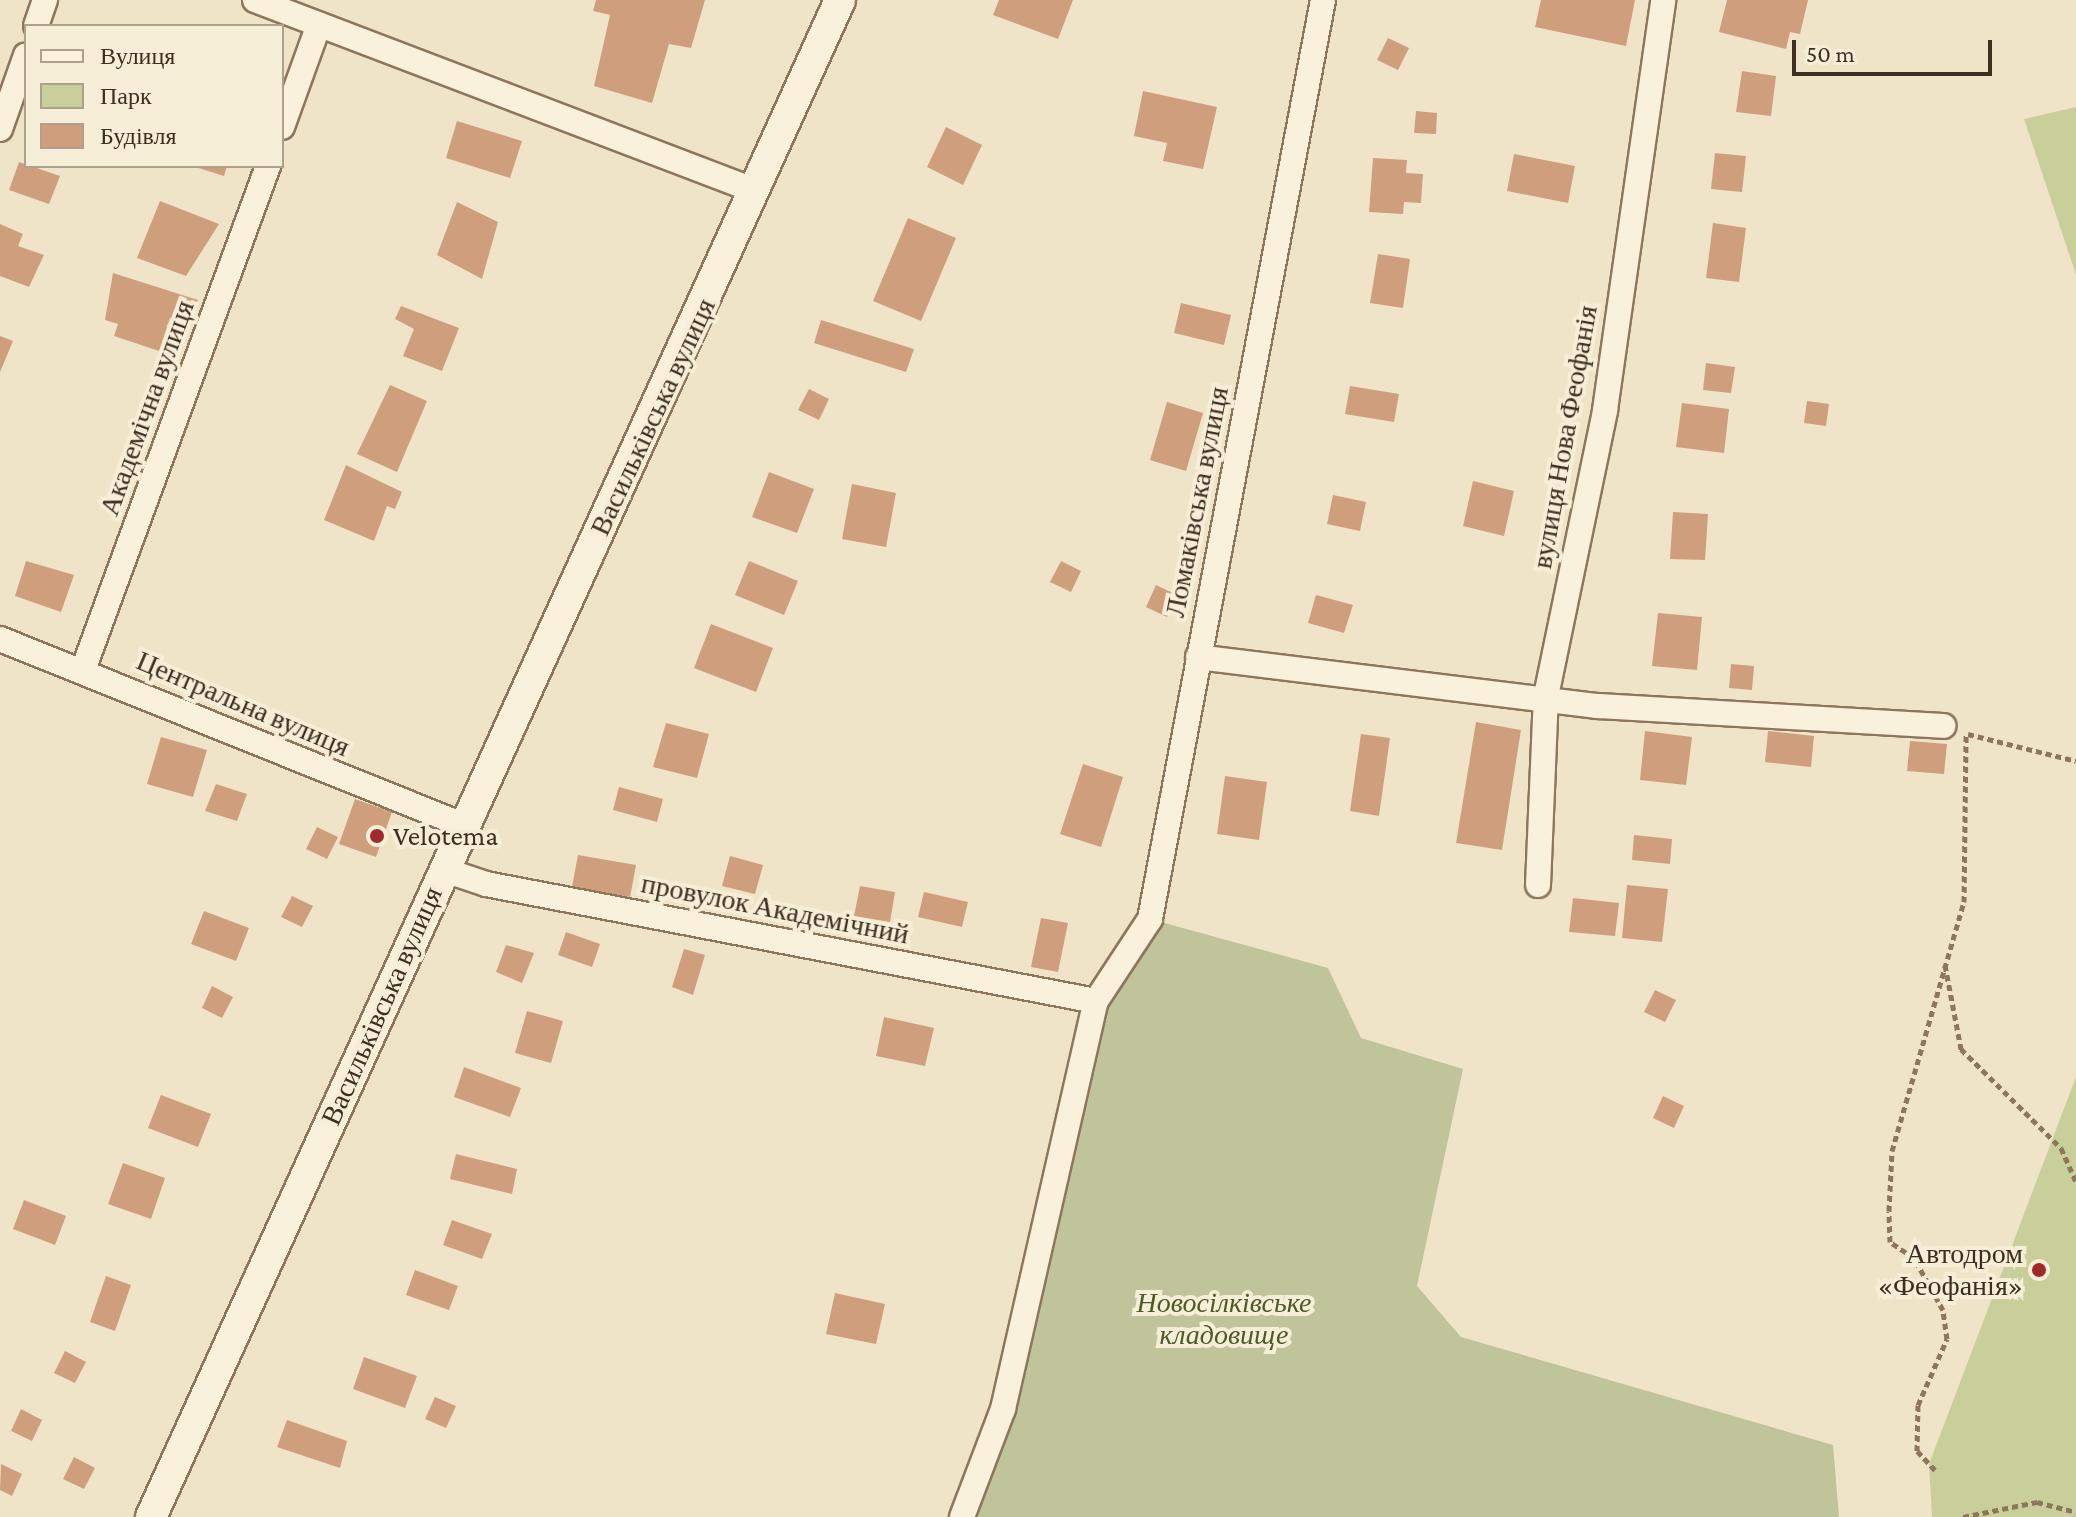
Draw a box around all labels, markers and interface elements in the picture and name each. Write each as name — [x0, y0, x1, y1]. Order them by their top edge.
legend — [24, 24, 284, 168]
scale bar — [1796, 24, 1996, 74]
text: 50 m — [1806, 40, 1855, 67]
text: Вулиця — [100, 42, 175, 69]
text: Парк — [100, 82, 152, 109]
text: Будівля — [100, 122, 177, 149]
street label: Васильківська вулиця — [583, 293, 723, 541]
street label: Академічна вулиця — [92, 296, 202, 520]
street label: вулиця Нова Феофанія — [1525, 303, 1605, 571]
street label: Ломаківська вулиця — [1158, 384, 1236, 620]
street label: Центральна вулиця — [131, 644, 355, 764]
place label: Velotema — [393, 819, 498, 853]
marker: Velotema — [368, 827, 386, 845]
street label: провулок Академічний — [638, 867, 912, 951]
street label: Васильківська вулиця — [314, 881, 450, 1131]
place label: Автодром «Феофанія» — [1878, 1237, 2023, 1303]
marker: Автодром «Феофанія» — [2030, 1261, 2048, 1279]
park label: Новосілківське кладовище — [1136, 1286, 1312, 1352]

